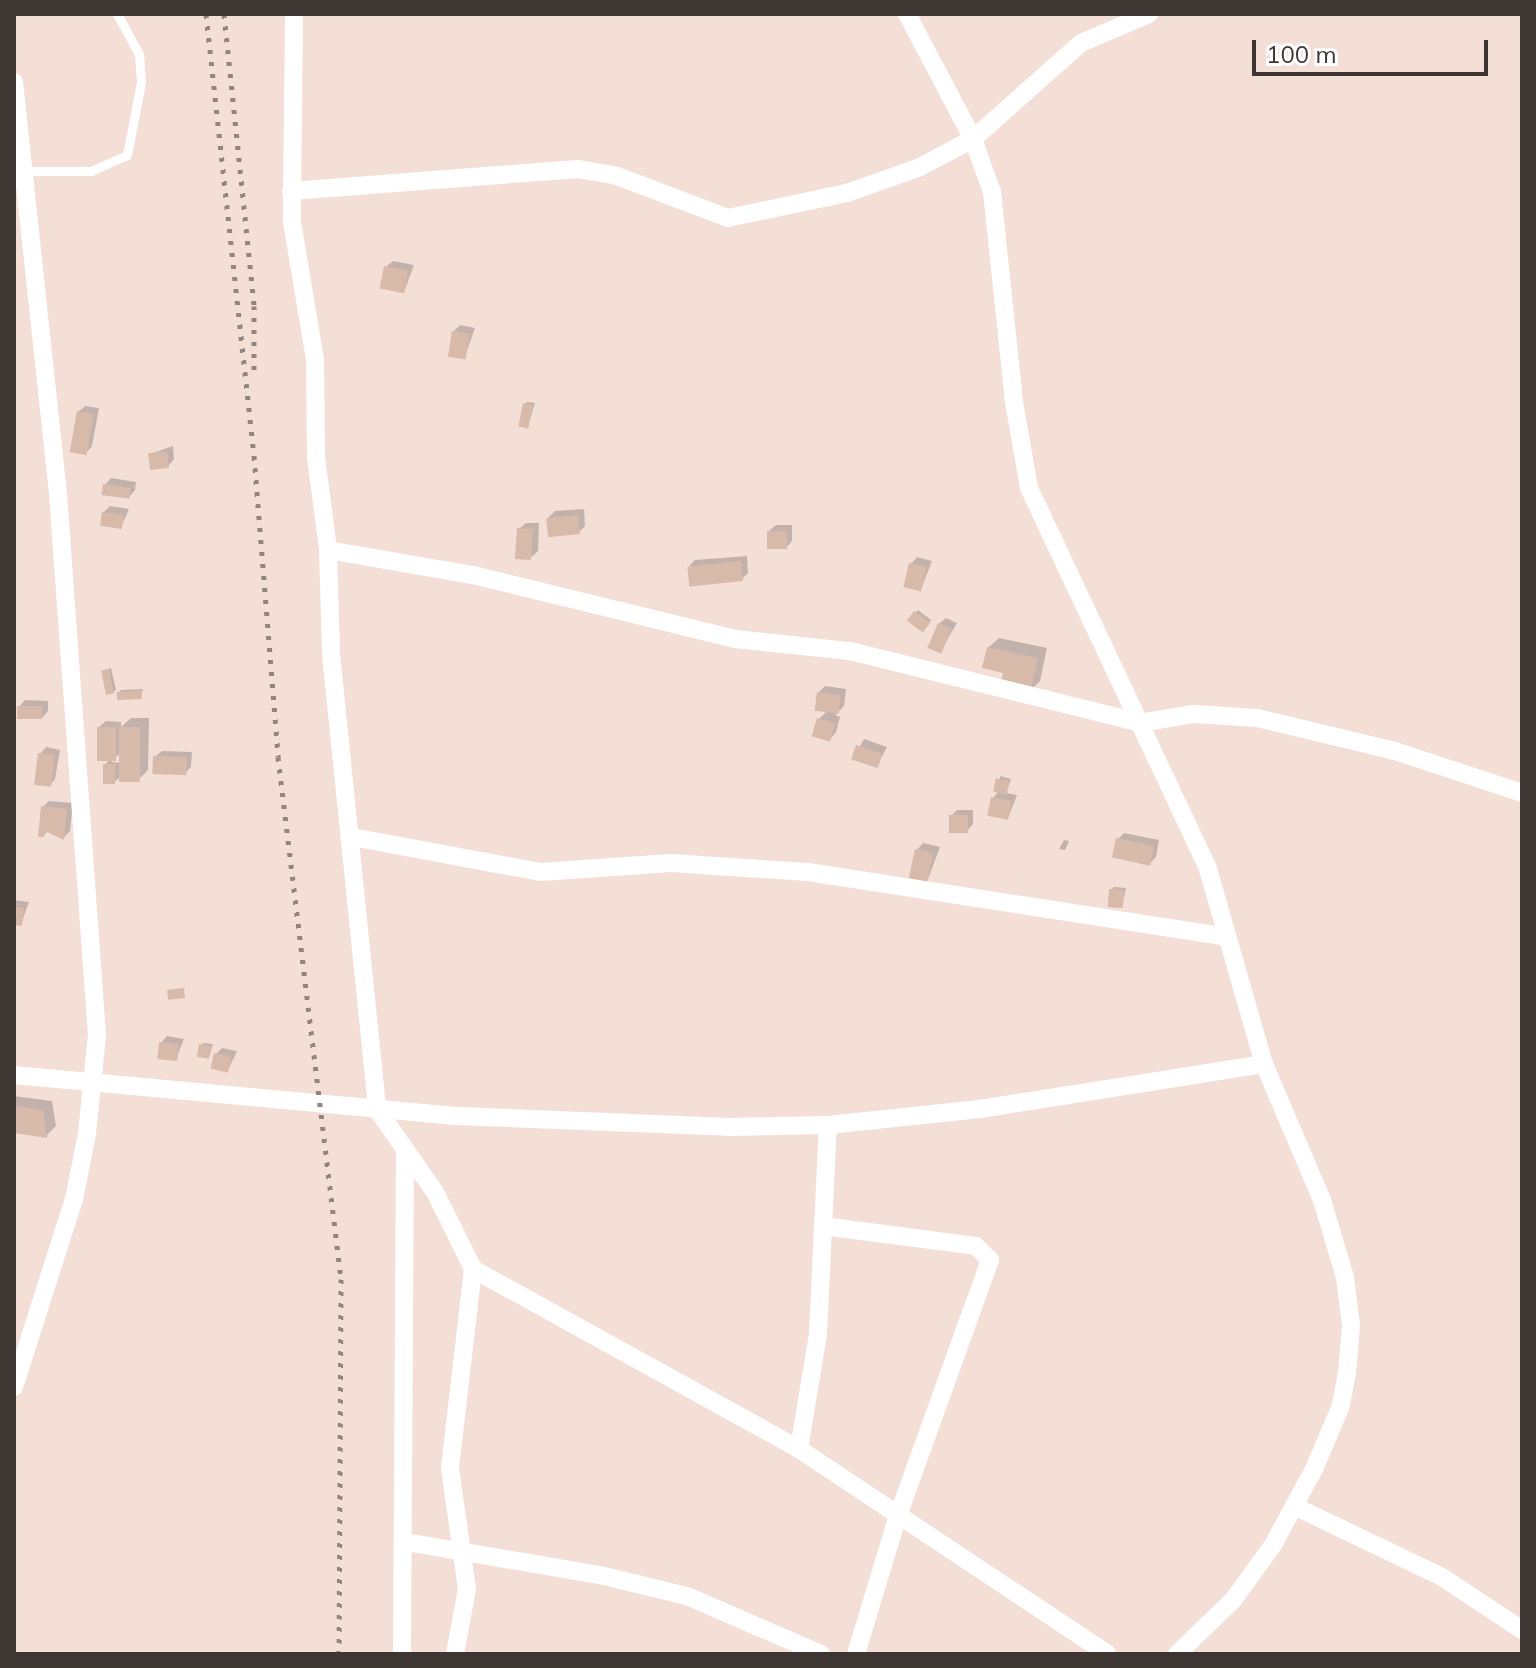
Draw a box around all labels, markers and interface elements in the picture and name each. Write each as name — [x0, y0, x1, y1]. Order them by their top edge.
scale bar — [1256, 24, 1492, 74]
text: 100 m — [1266, 39, 1337, 69]

